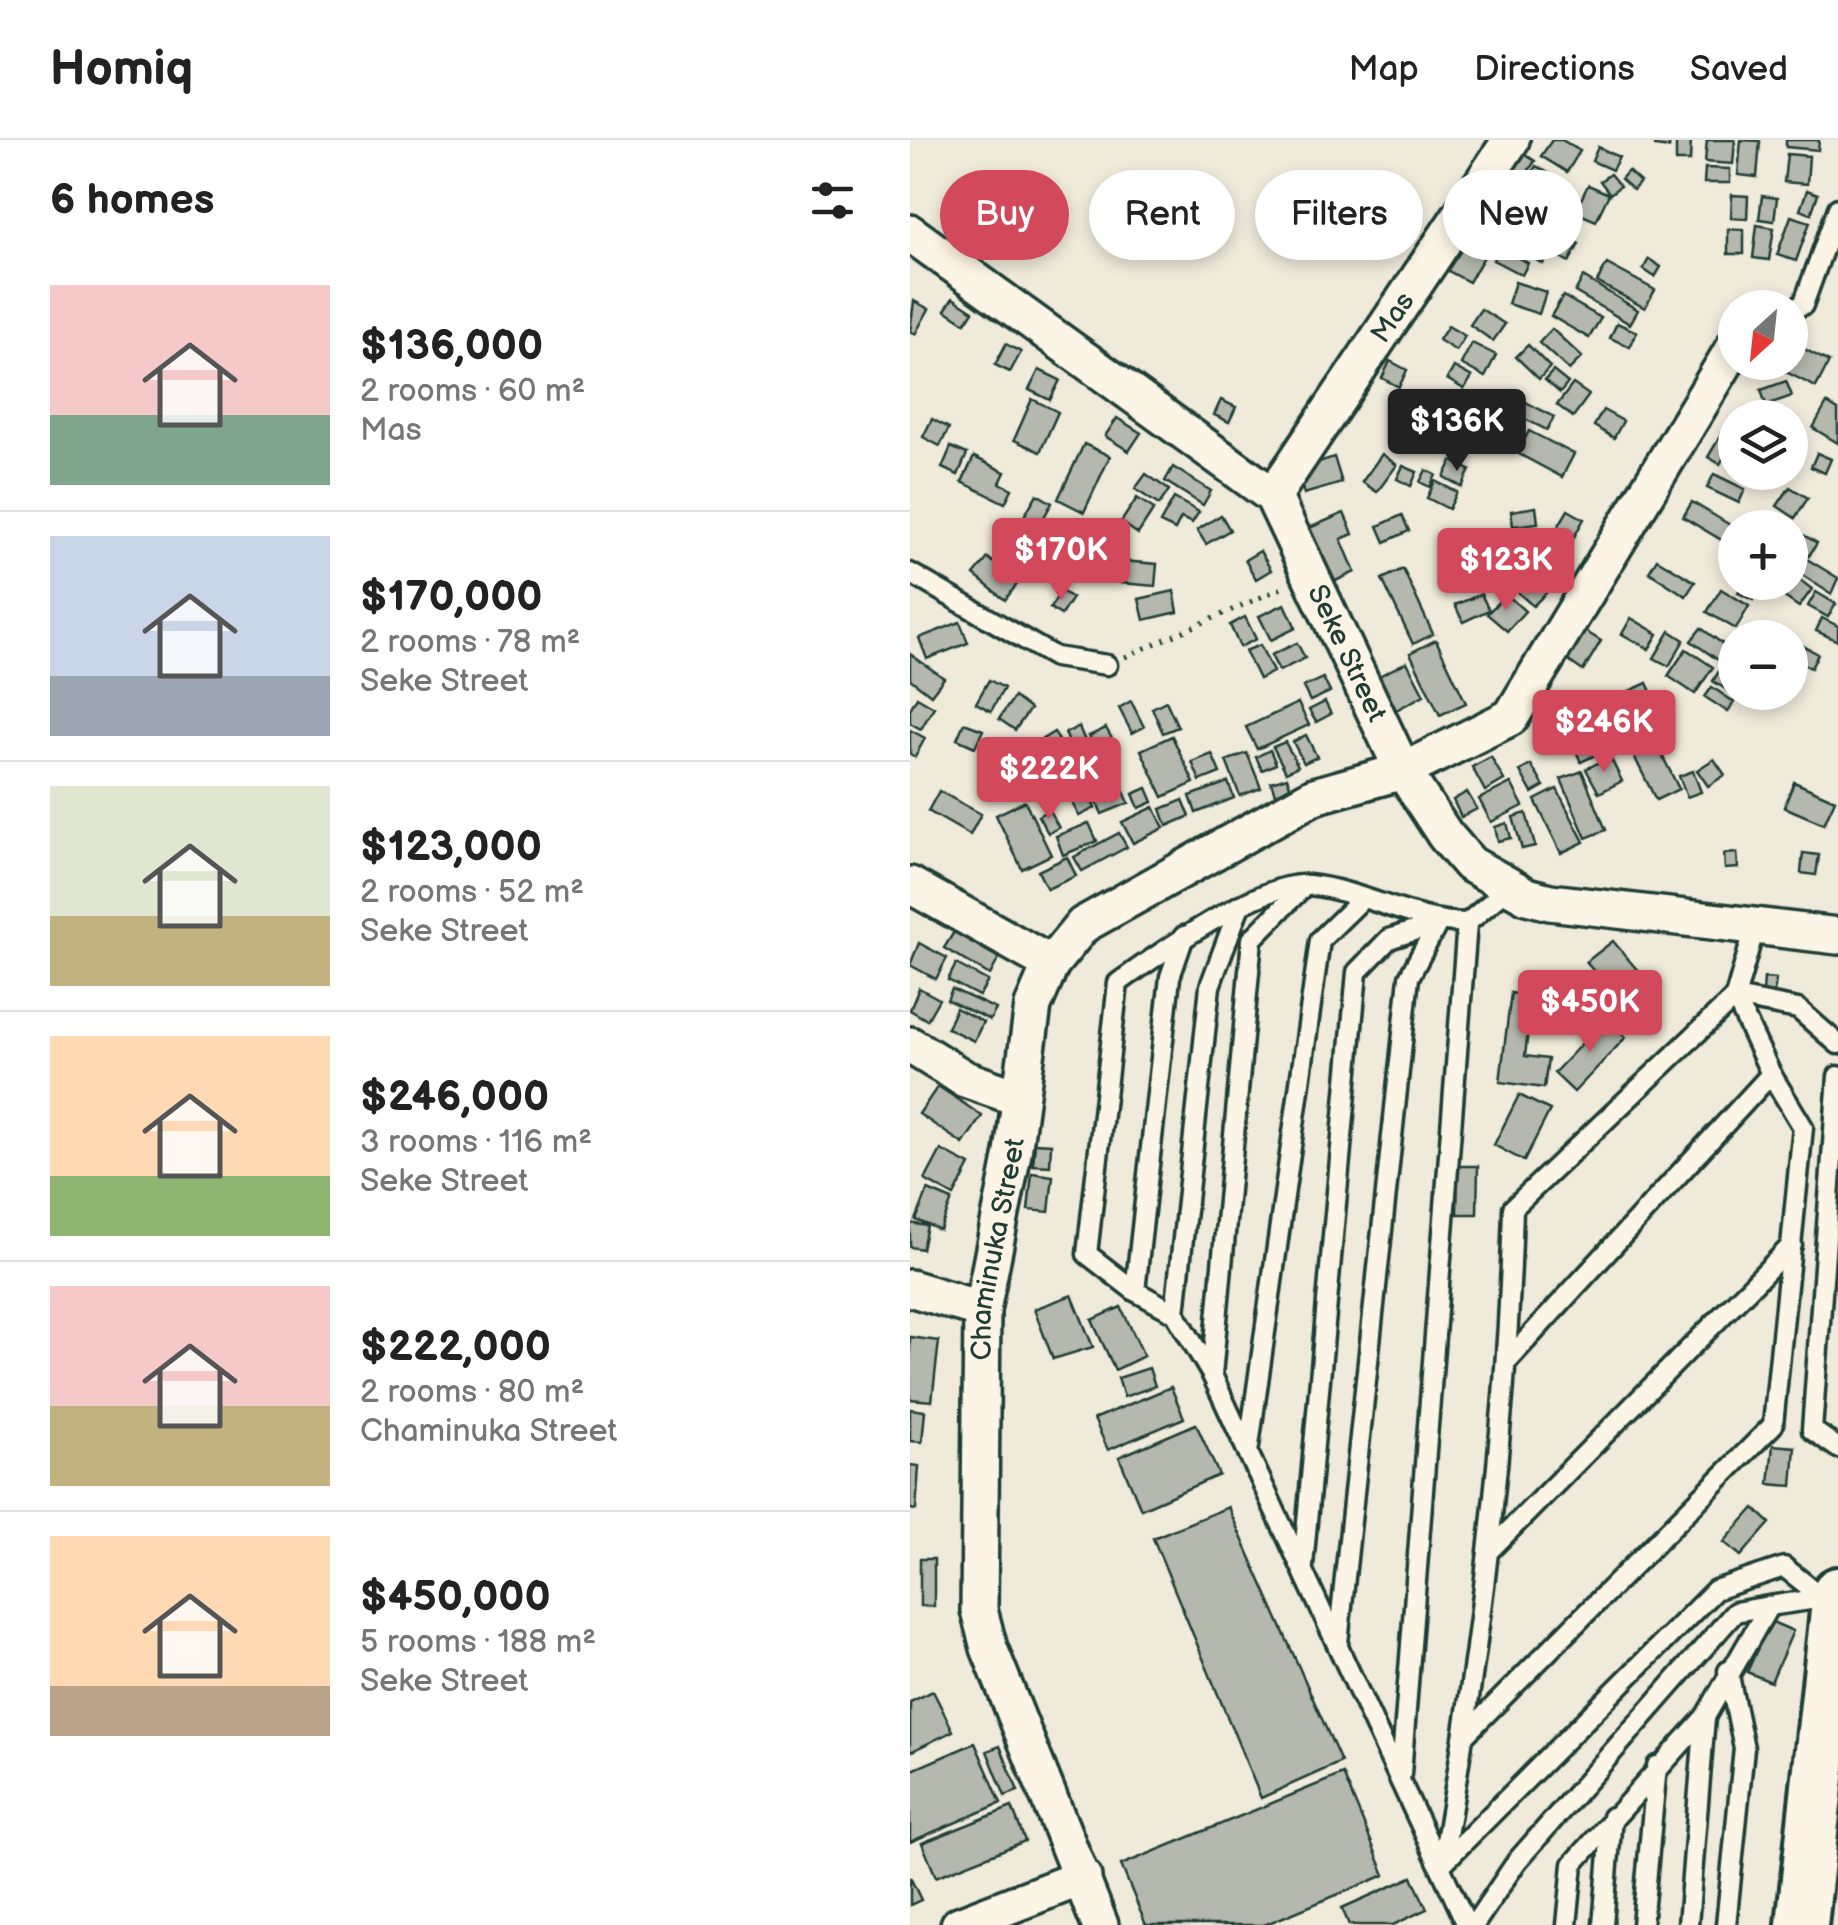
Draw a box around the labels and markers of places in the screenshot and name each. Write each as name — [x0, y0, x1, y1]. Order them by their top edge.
pin: $136K — [1387, 389, 1527, 474]
pin: $170K — [991, 518, 1131, 603]
pin: $123K — [1436, 528, 1576, 613]
pin: $246K — [1534, 690, 1674, 775]
pin: $222K — [979, 737, 1119, 822]
pin: $450K — [1520, 970, 1660, 1055]

